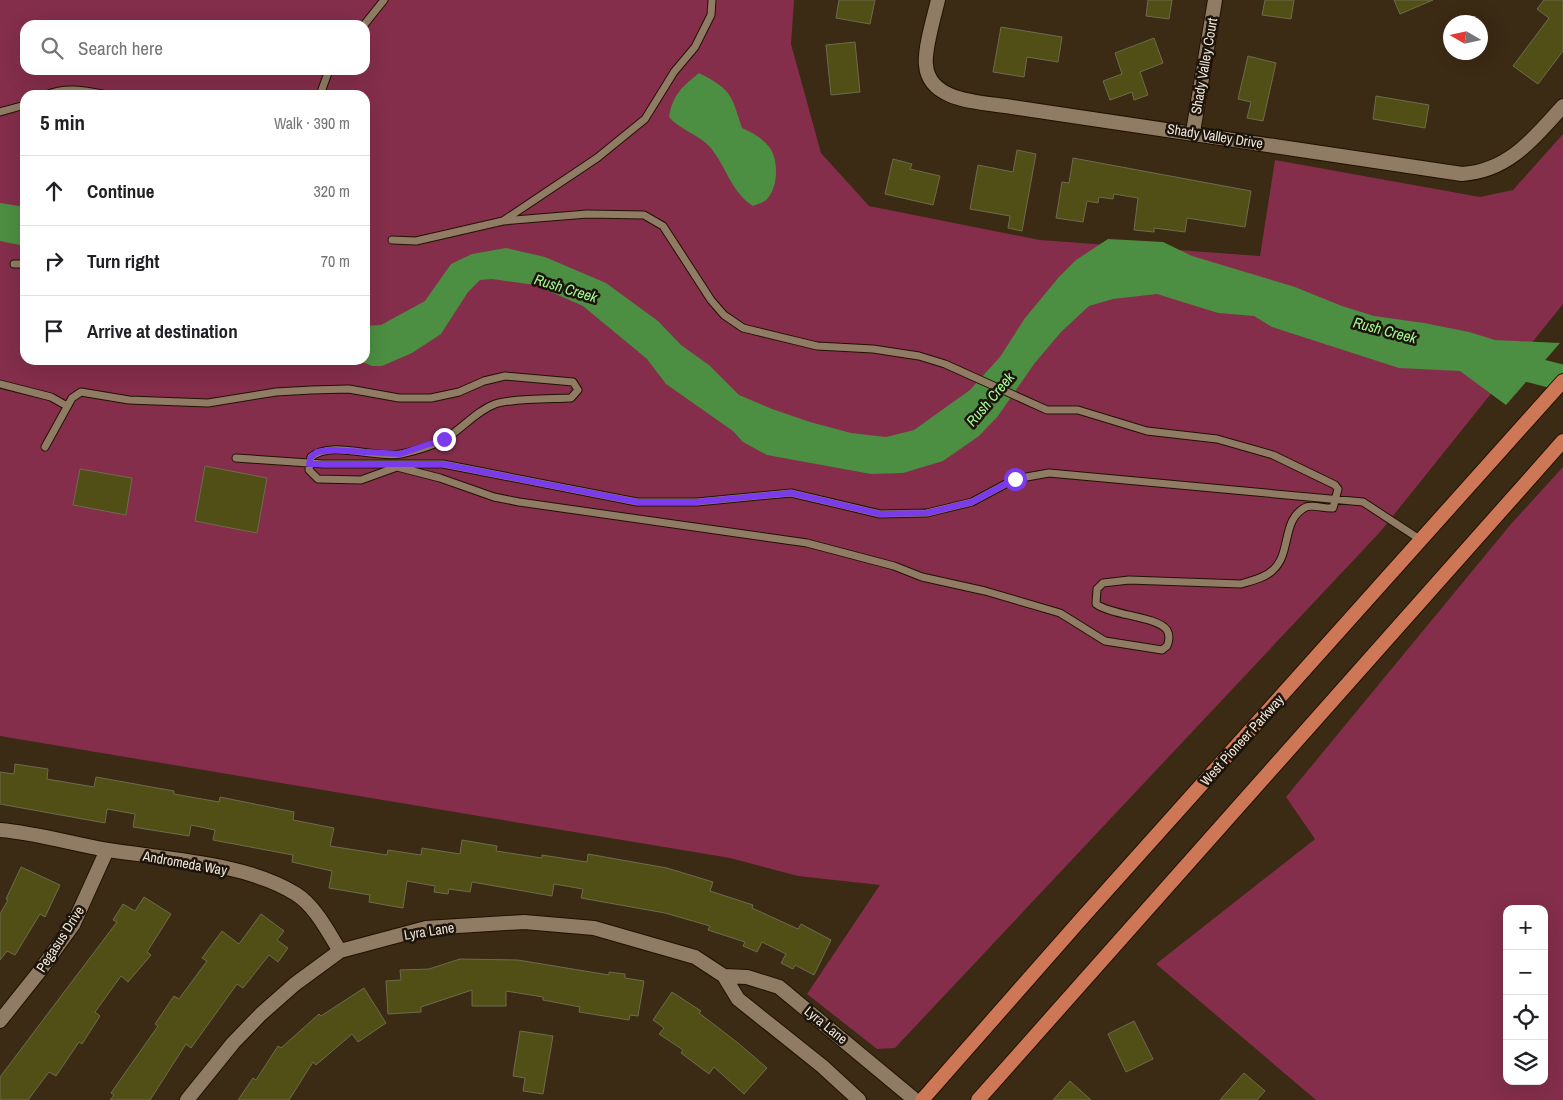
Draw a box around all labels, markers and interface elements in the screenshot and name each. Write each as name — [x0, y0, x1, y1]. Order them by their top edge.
north arrow — [1443, 15, 1488, 60]
street label: Shady Valley Court — [1187, 16, 1221, 116]
search box — [20, 20, 370, 75]
icon: search — [38, 34, 66, 62]
text: Search here — [78, 35, 163, 61]
text: 5 min — [40, 108, 85, 137]
text: Walk · 390 m — [274, 112, 350, 134]
street label: Shady Valley Drive — [1166, 120, 1264, 152]
icon: ahead — [40, 177, 68, 205]
text: Continue — [87, 178, 155, 204]
text: 320 m — [314, 180, 350, 202]
icon: right — [40, 247, 68, 275]
text: Turn right — [87, 248, 159, 274]
text: 70 m — [321, 250, 350, 272]
water label: Rush Creek — [532, 268, 601, 308]
water label: Rush Creek — [1351, 311, 1420, 349]
icon: arrive — [40, 317, 68, 345]
text: Arrive at destination — [87, 318, 238, 344]
water label: Rush Creek — [961, 367, 1019, 431]
route end — [433, 428, 456, 451]
route start — [1004, 468, 1027, 491]
street label: West Pioneer Parkway — [1196, 690, 1288, 789]
street label: Andromeda Way — [141, 847, 229, 879]
street label: Pegasus Drive — [32, 903, 88, 975]
map controls — [1503, 905, 1548, 1085]
button: + — [1503, 905, 1548, 950]
street label: Lyra Lane — [403, 918, 455, 944]
button: − — [1503, 950, 1548, 995]
button: locate — [1503, 995, 1548, 1040]
street label: Lyra Lane — [801, 1002, 851, 1048]
button: layers — [1503, 1040, 1548, 1085]

